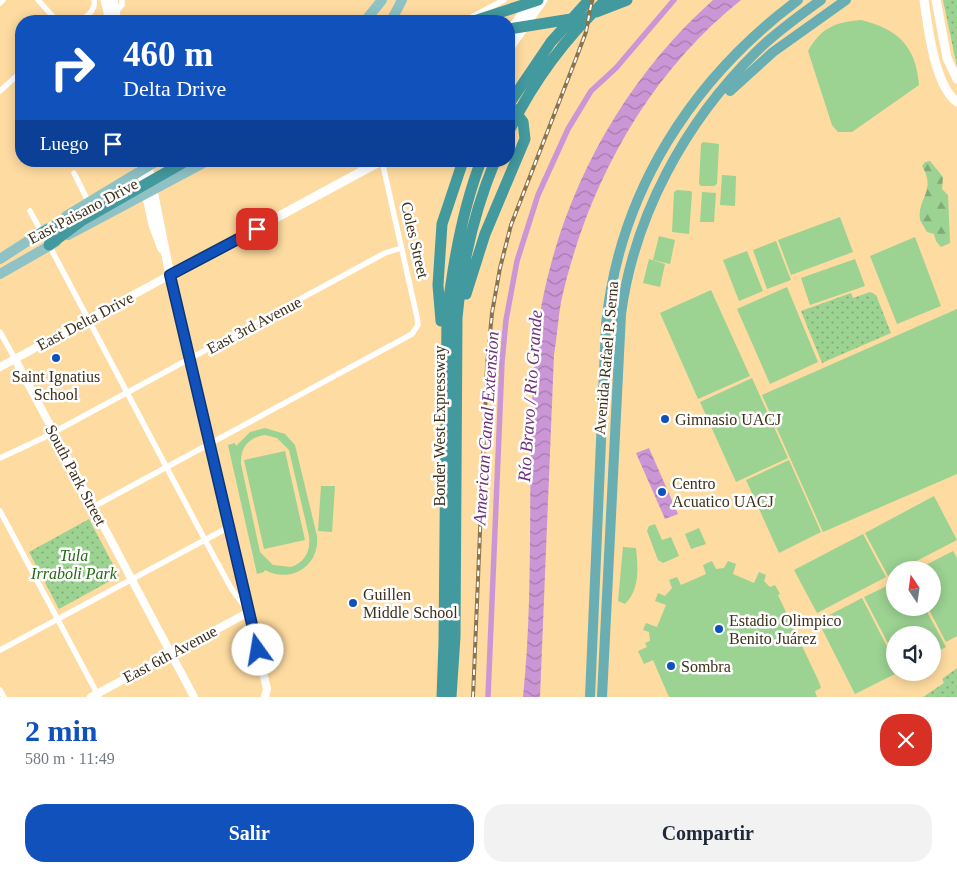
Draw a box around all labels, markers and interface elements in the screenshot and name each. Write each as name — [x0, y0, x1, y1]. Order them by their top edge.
icon: right — [40, 35, 105, 100]
text: 460 m — [123, 35, 213, 74]
text: Delta Drive — [123, 76, 226, 101]
icon: arrive — [99, 130, 127, 158]
text: Luego — [40, 133, 89, 154]
street label: East Paisano Drive — [25, 175, 141, 247]
street label: Coles Street — [398, 200, 432, 280]
pin — [236, 208, 278, 250]
icon: arrive — [243, 215, 271, 243]
street label: Avenida Rafael P. Serna — [591, 280, 621, 436]
street label: East Delta Drive — [34, 288, 136, 354]
street label: East 3rd Avenue — [204, 293, 304, 357]
water label: Río Bravo / Rio Grande — [514, 310, 546, 483]
water label: American Canal Extension — [469, 331, 503, 526]
street label: Border West Expressway — [431, 345, 449, 507]
marker: Saint Ignatius School — [50, 352, 62, 364]
place label: Saint Ignatius School — [12, 368, 100, 403]
place label: Gimnasio UACJ — [675, 411, 781, 428]
marker: Gimnasio UACJ — [659, 413, 671, 425]
street label: South Park Street — [42, 422, 110, 529]
place label: Centro Acuatico UACJ — [672, 475, 774, 510]
marker: Centro Acuatico UACJ — [656, 486, 668, 498]
park label: Tula Irraboli Park — [30, 547, 118, 582]
north arrow — [886, 561, 941, 616]
map controls — [886, 561, 941, 681]
place label: Guillen Middle School — [363, 586, 458, 621]
marker: Guillen Middle School — [347, 597, 359, 609]
place label: Estadio Olimpico Benito Juárez — [729, 612, 841, 647]
street label: East 6th Avenue — [120, 622, 220, 686]
position arrow — [231, 623, 283, 675]
marker: Estadio Olimpico Benito Juárez — [713, 623, 725, 635]
button: sound — [886, 626, 941, 681]
place label: Sombra — [681, 658, 731, 675]
marker: Sombra — [665, 660, 677, 672]
text: 2 min — [25, 714, 98, 747]
button: close — [880, 714, 932, 766]
text: 580 m · 11:49 — [25, 750, 115, 767]
button: Salir — [25, 804, 474, 862]
button: Compartir — [484, 804, 932, 862]

